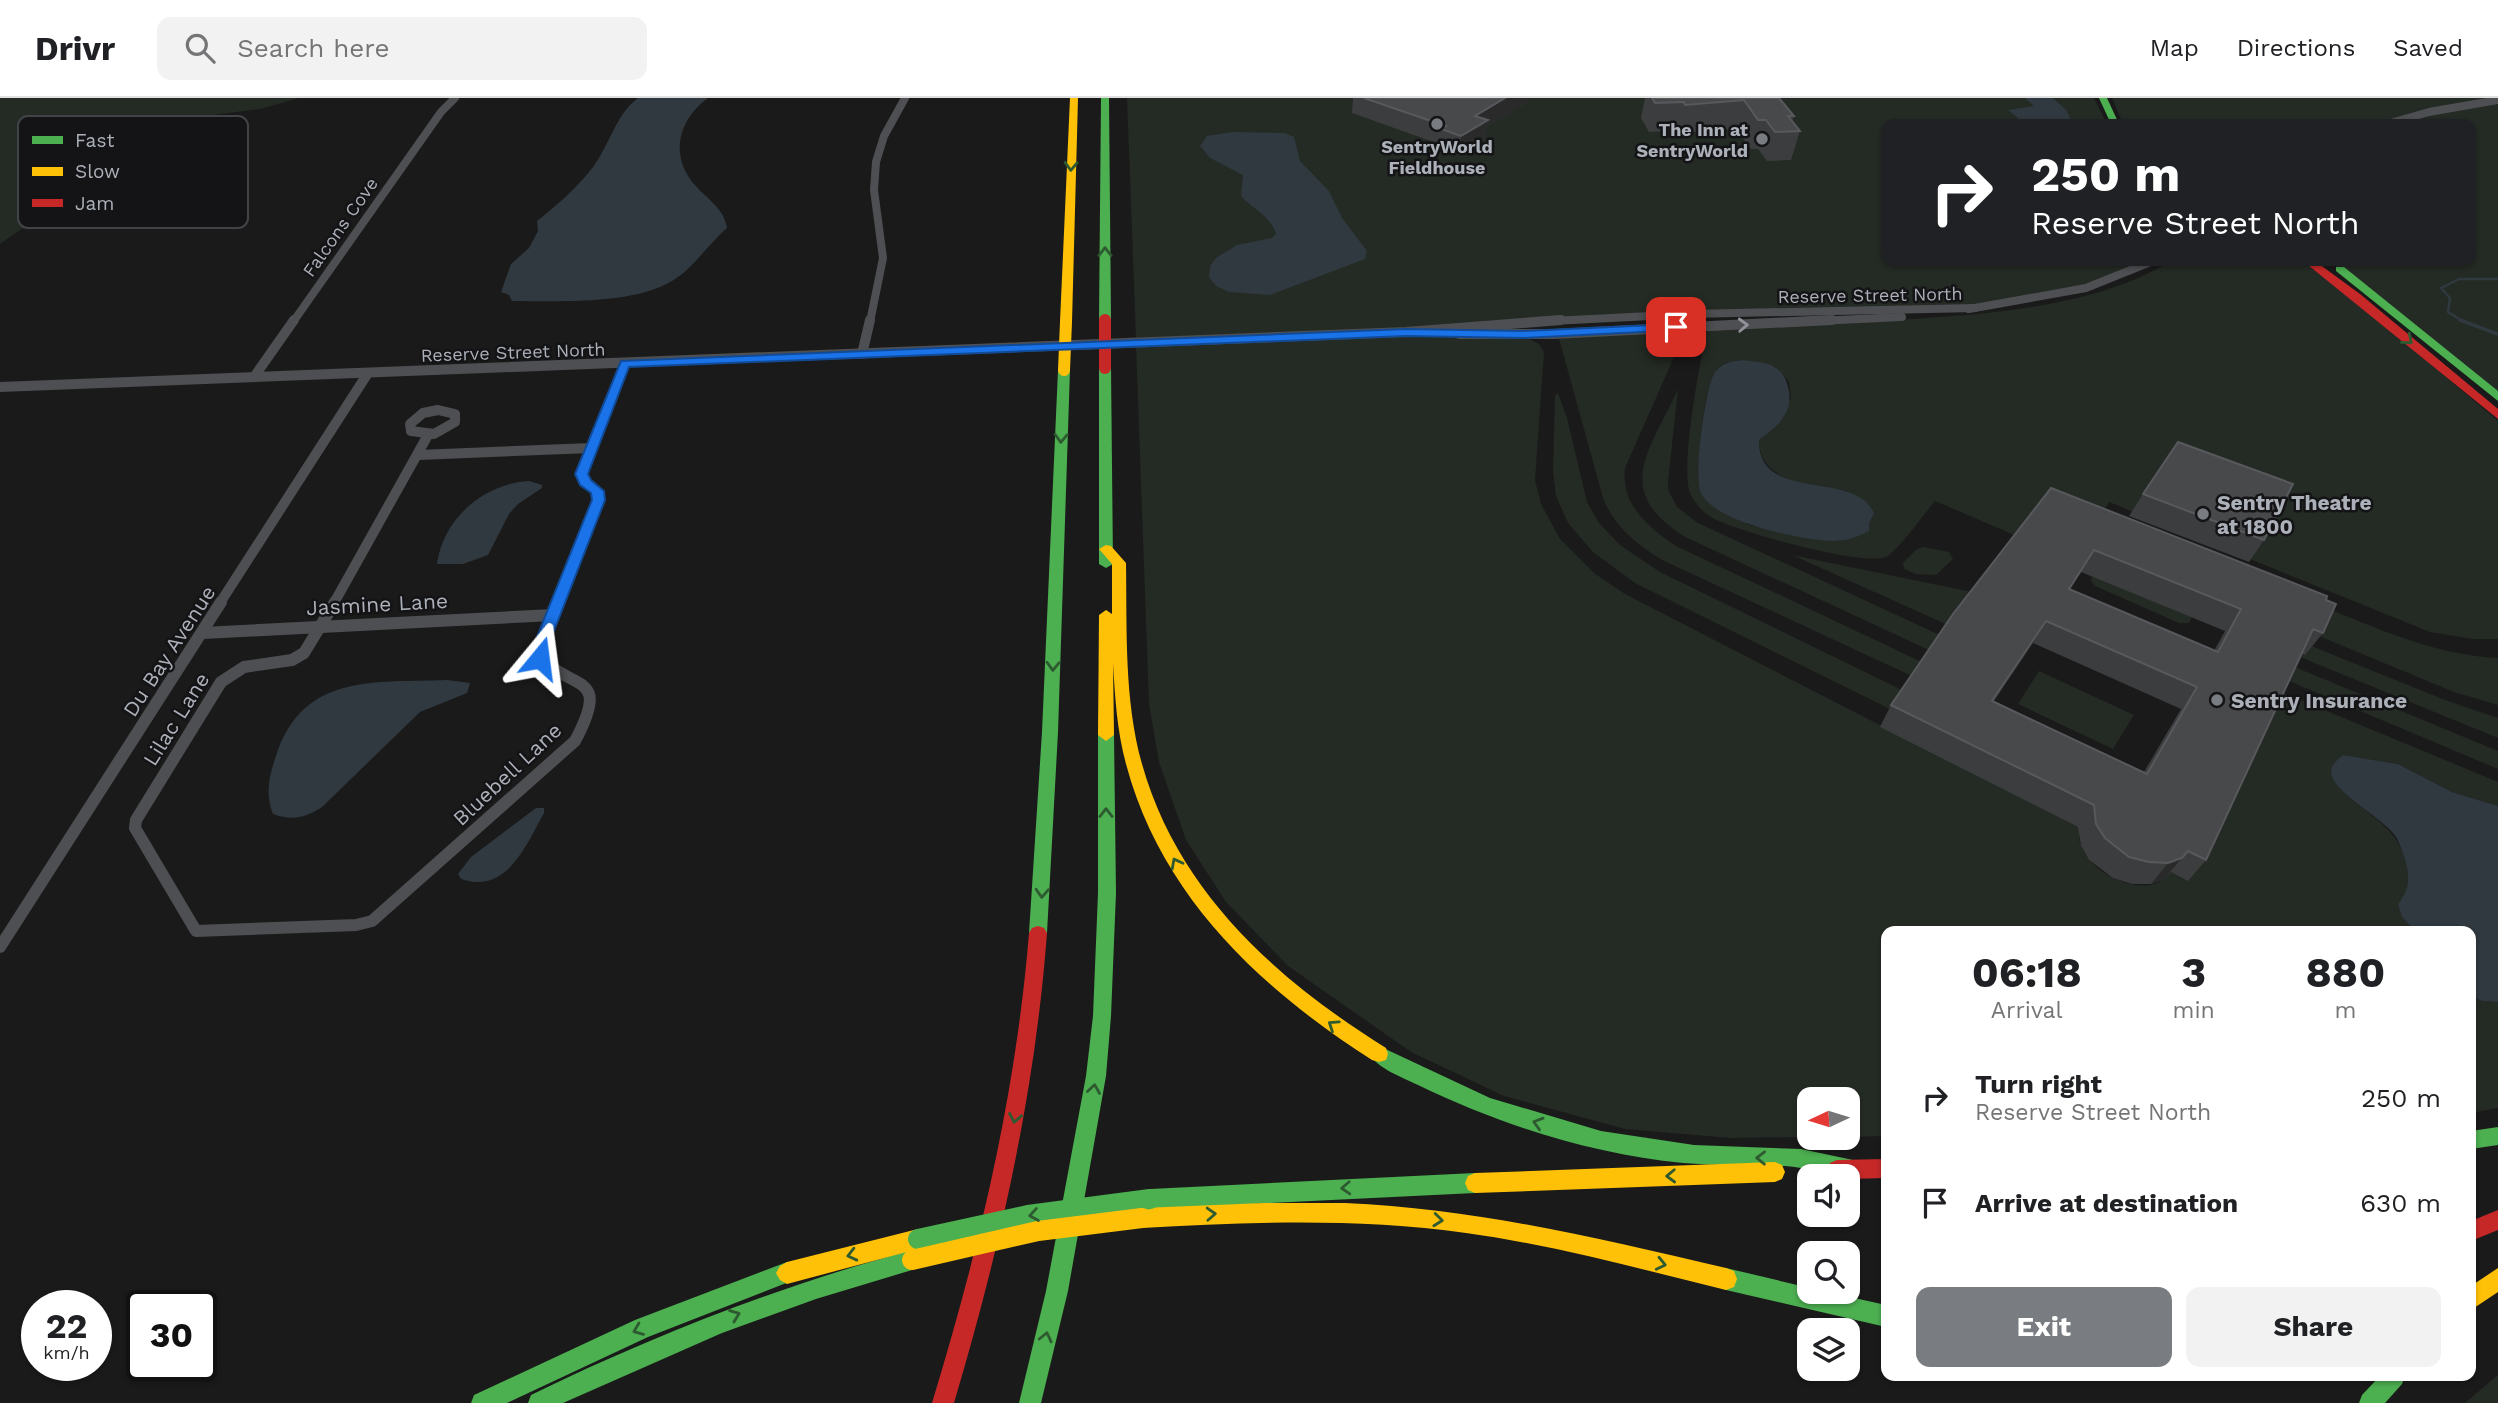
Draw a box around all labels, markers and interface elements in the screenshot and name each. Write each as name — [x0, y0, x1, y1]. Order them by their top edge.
search box — [157, 17, 647, 80]
text: Drivr — [35, 29, 115, 68]
icon: search — [181, 29, 219, 67]
text: Search here — [237, 33, 390, 63]
text: Map — [2150, 34, 2199, 62]
text: Directions — [2237, 34, 2355, 62]
text: Saved — [2393, 34, 2463, 62]
legend — [18, 116, 248, 228]
marker: SentryWorld Fieldhouse — [1429, 116, 1445, 132]
place label: The Inn at SentryWorld — [1636, 119, 1748, 161]
text: Fast — [75, 129, 114, 152]
marker: The Inn at SentryWorld — [1754, 131, 1770, 147]
place label: SentryWorld Fieldhouse — [1381, 136, 1493, 178]
text: 250 m — [2031, 145, 2180, 203]
icon: right — [1916, 147, 2007, 238]
text: Slow — [75, 160, 120, 183]
one-way arrow — [1064, 161, 1079, 172]
street label: Falcons Cove — [298, 173, 382, 281]
text: Jam — [75, 192, 114, 215]
text: Reserve Street North — [2031, 204, 2360, 242]
one-way arrow — [1097, 246, 1113, 257]
street label: Reserve Street North — [1777, 283, 1963, 307]
pin — [1646, 297, 1706, 357]
icon: arrive — [1657, 308, 1695, 346]
one-way arrow — [1738, 317, 1749, 332]
one-way arrow — [2400, 332, 2413, 344]
street label: Reserve Street North — [420, 338, 606, 366]
one-way arrow — [1053, 433, 1069, 444]
place label: Sentry Theatre at 1800 — [2217, 490, 2372, 539]
marker: Sentry Theatre at 1800 — [2195, 506, 2211, 522]
street label: Du Bay Avenue — [117, 581, 221, 721]
street label: Jasmine Lane — [305, 588, 449, 620]
position arrow — [503, 621, 577, 695]
one-way arrow — [1045, 660, 1060, 671]
street label: Lilac Lane — [138, 668, 214, 770]
place label: Sentry Insurance — [2231, 688, 2407, 713]
marker: Sentry Insurance — [2209, 692, 2225, 708]
street label: Bluebell Lane — [448, 717, 566, 831]
one-way arrow — [1099, 808, 1114, 819]
one-way arrow — [1171, 858, 1184, 870]
one-way arrow — [1035, 888, 1050, 899]
text: 06:18 — [1972, 948, 2082, 997]
text: 3 — [2181, 948, 2206, 997]
text: 880 — [2306, 948, 2385, 997]
text: Arrival — [1991, 997, 2063, 1024]
text: min — [2173, 997, 2215, 1024]
text: m — [2334, 997, 2356, 1024]
one-way arrow — [1328, 1021, 1341, 1033]
text: Turn right — [1975, 1069, 2102, 1099]
icon: right — [1916, 1079, 1954, 1117]
one-way arrow — [1086, 1083, 1101, 1095]
text: 250 m — [2361, 1083, 2441, 1113]
north arrow — [1797, 1087, 1860, 1150]
map controls — [1797, 1087, 1860, 1381]
text: Reserve Street North — [1975, 1099, 2211, 1126]
one-way arrow — [1008, 1113, 1023, 1124]
one-way arrow — [1532, 1117, 1544, 1131]
one-way arrow — [1756, 1150, 1766, 1166]
button: sound — [1797, 1164, 1860, 1227]
one-way arrow — [1666, 1169, 1677, 1184]
one-way arrow — [1340, 1181, 1351, 1196]
icon: arrive — [1916, 1184, 1954, 1222]
text: Arrive at destination — [1975, 1188, 2238, 1218]
text: 630 m — [2360, 1188, 2441, 1218]
one-way arrow — [1205, 1206, 1216, 1221]
one-way arrow — [1028, 1207, 1040, 1222]
one-way arrow — [1432, 1213, 1443, 1228]
button: search — [1797, 1241, 1860, 1304]
one-way arrow — [846, 1247, 858, 1261]
one-way arrow — [1655, 1256, 1667, 1271]
button: Exit — [1916, 1287, 2172, 1367]
button: Share — [2186, 1287, 2441, 1367]
speed limit sign: 30 — [126, 1290, 217, 1381]
text: 22 — [46, 1305, 87, 1347]
one-way arrow — [729, 1309, 741, 1323]
button: layers — [1797, 1318, 1860, 1381]
one-way arrow — [632, 1322, 645, 1336]
one-way arrow — [1038, 1331, 1053, 1343]
text: km/h — [43, 1342, 90, 1363]

